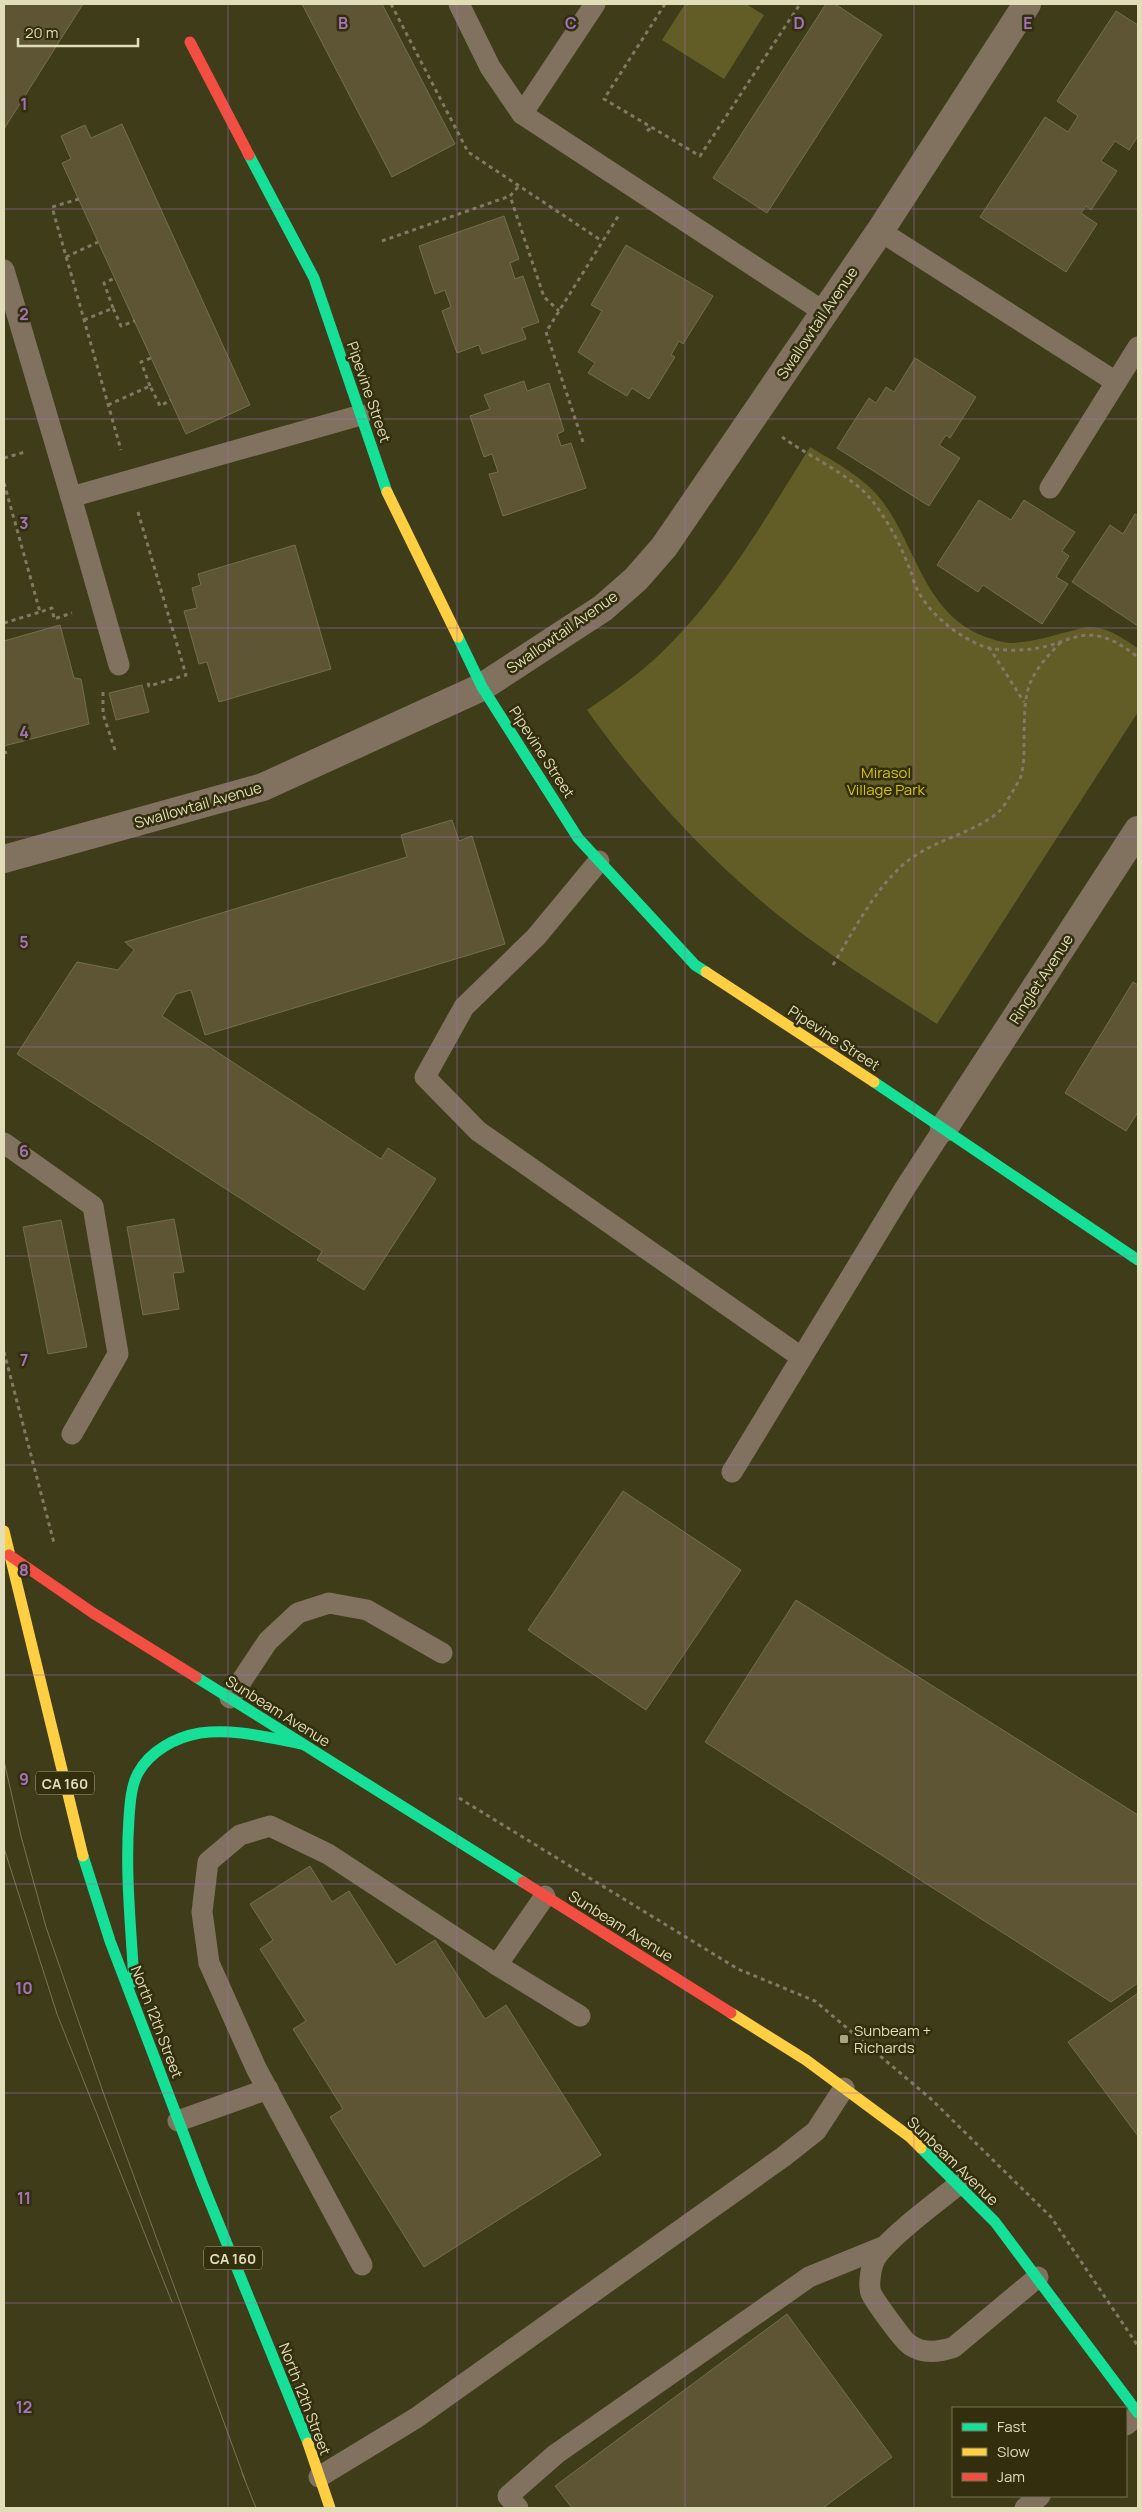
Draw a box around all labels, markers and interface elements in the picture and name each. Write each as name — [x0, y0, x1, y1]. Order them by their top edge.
text: B — [338, 12, 348, 34]
text: C — [565, 12, 577, 34]
text: D — [793, 12, 805, 34]
text: E — [1023, 12, 1033, 34]
scale bar — [18, 15, 138, 47]
text: 20 m — [25, 22, 58, 43]
text: 1 — [20, 93, 28, 115]
street label: Swallowtail Avenue — [772, 262, 863, 383]
text: 2 — [19, 303, 29, 325]
street label: Pipevine Street — [342, 339, 396, 445]
text: 3 — [19, 512, 29, 534]
street label: Swallowtail Avenue — [502, 586, 622, 678]
street label: Pipevine Street — [504, 702, 580, 802]
text: 4 — [19, 721, 29, 743]
park label: Mirasol Village Park — [847, 762, 926, 800]
street label: Swallowtail Avenue — [132, 777, 264, 833]
street label: Ringlet Avenue — [1004, 930, 1078, 1028]
text: 5 — [19, 931, 29, 953]
street label: Pipevine Street — [784, 1000, 884, 1076]
text: 6 — [19, 1140, 29, 1162]
text: 7 — [20, 1349, 28, 1371]
text: 8 — [19, 1559, 29, 1581]
street label: Sunbeam Avenue — [222, 1670, 335, 1752]
text: 9 — [19, 1768, 29, 1790]
road number: CA 160 — [36, 1772, 94, 1795]
street label: Sunbeam Avenue — [565, 1885, 678, 1967]
street label: North 12th Street — [126, 1963, 188, 2081]
text: 10 — [15, 1977, 33, 1999]
place label: Sunbeam + Richards — [854, 2020, 931, 2058]
marker: Sunbeam + Richards — [838, 2033, 850, 2045]
street label: Sunbeam Avenue — [903, 2112, 1004, 2210]
text: 11 — [17, 2187, 31, 2209]
road number: CA 160 — [204, 2246, 262, 2270]
street label: North 12th Street — [274, 2340, 336, 2458]
text: 12 — [16, 2396, 32, 2418]
legend — [952, 2407, 1127, 2497]
text: Fast — [997, 2416, 1026, 2437]
text: Slow — [997, 2441, 1030, 2462]
text: Jam — [997, 2466, 1025, 2487]

